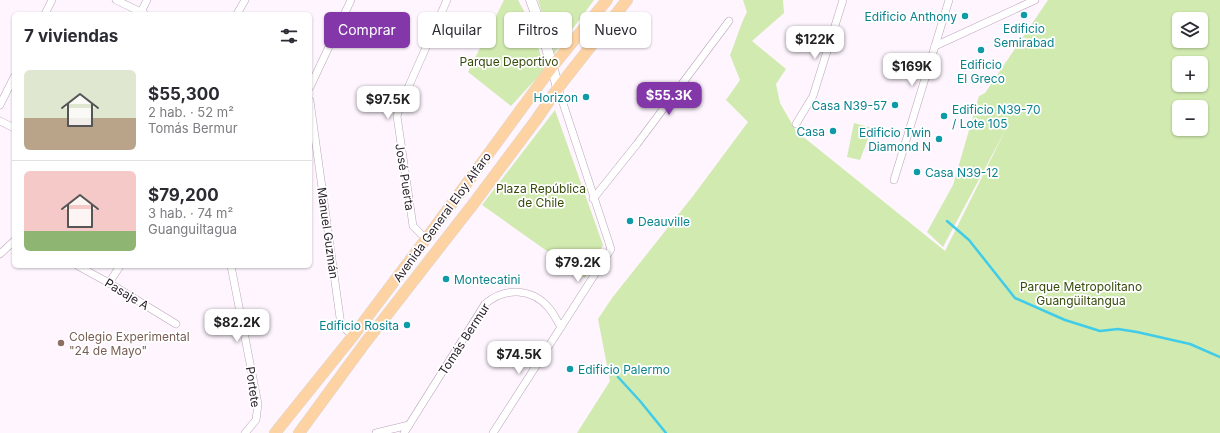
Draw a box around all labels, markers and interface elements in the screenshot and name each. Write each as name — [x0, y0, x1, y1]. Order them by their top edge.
place label: Edificio Anthony — [865, 9, 957, 24]
marker: Edificio Semirabad — [1019, 10, 1029, 20]
marker: Edificio Anthony — [960, 11, 970, 21]
chip: Comprar — [324, 12, 410, 48]
chip: Alquilar — [418, 12, 496, 48]
chip: Filtros — [504, 12, 572, 48]
chip: Nuevo — [580, 12, 651, 48]
map controls — [1172, 12, 1208, 136]
button: layers — [1172, 12, 1208, 48]
place label: Edificio Semirabad — [994, 21, 1054, 50]
icon: filters — [278, 25, 300, 47]
text: 7 viviendas — [24, 26, 118, 46]
pin: $122K — [787, 26, 843, 60]
text: $122K — [795, 31, 835, 47]
marker: Edificio El Greco — [976, 45, 986, 55]
pin: $169K — [884, 53, 940, 87]
park label: Parque Deportivo — [460, 54, 558, 69]
button: + — [1172, 56, 1208, 92]
place label: Edificio El Greco — [957, 57, 1005, 86]
text: $169K — [892, 58, 932, 74]
pin: $55.3K — [636, 82, 702, 116]
text: $55,300 — [148, 84, 220, 104]
icon: home — [56, 86, 104, 134]
pin: $97.5K — [355, 86, 421, 120]
text: $55.3K — [646, 87, 692, 103]
place label: Horizon — [534, 90, 578, 105]
text: $97.5K — [366, 91, 410, 107]
marker: Horizon — [581, 92, 591, 102]
place label: Casa N39-57 — [812, 98, 887, 113]
marker: Casa N39-57 — [890, 100, 900, 110]
button: − — [1172, 100, 1208, 136]
place label: Edificio N39-70 / Lote 105 — [952, 102, 1040, 131]
text: 2 hab. · 52 m² — [148, 104, 234, 120]
marker: Edificio N39-70 / Lote 105 — [939, 111, 949, 121]
text: Tomás Bermur — [148, 120, 238, 136]
place label: Casa — [796, 124, 825, 139]
place label: Edificio Twin Diamond N — [859, 125, 931, 154]
marker: Casa — [828, 126, 838, 136]
marker: Edificio Twin Diamond N — [934, 134, 944, 144]
street label: José Puerta — [392, 142, 418, 212]
street label: Avenida General Eloy Alfaro — [390, 149, 494, 285]
place label: Casa N39-12 — [925, 165, 999, 180]
marker: Casa N39-12 — [912, 167, 922, 177]
park label: Plaza República de Chile — [496, 181, 586, 210]
text: $79,200 — [148, 185, 219, 205]
street label: Manuel Guzmán — [314, 186, 342, 280]
icon: home — [56, 187, 104, 235]
text: 3 hab. · 74 m² — [148, 205, 233, 221]
place label: Deauville — [638, 214, 690, 229]
marker: Deauville — [625, 216, 635, 226]
text: Guanguiltagua — [148, 221, 237, 237]
pin: $79.2K — [545, 249, 611, 283]
text: $79.2K — [555, 254, 601, 270]
place label: Montecatini — [454, 272, 521, 287]
marker: Montecatini — [441, 274, 451, 284]
street label: Pasaje A — [102, 275, 152, 313]
park label: Parque Metropolitano Guangüiltangua — [1020, 279, 1142, 308]
street label: Tomás Bermur — [435, 300, 493, 378]
pin: $82.2K — [204, 309, 270, 343]
text: $82.2K — [213, 314, 261, 330]
place label: Edificio Rosita — [319, 318, 399, 333]
marker: Edificio Rosita — [402, 320, 412, 330]
place label: Colegio Experimental "24 de Mayo" — [69, 329, 190, 358]
marker: Colegio Experimental "24 de Mayo" — [56, 338, 66, 348]
pin: $74.5K — [486, 341, 552, 375]
text: $74.5K — [496, 346, 542, 362]
place label: Edificio Palermo — [578, 362, 670, 377]
marker: Edificio Palermo — [565, 364, 575, 374]
street label: Portete — [243, 366, 263, 408]

